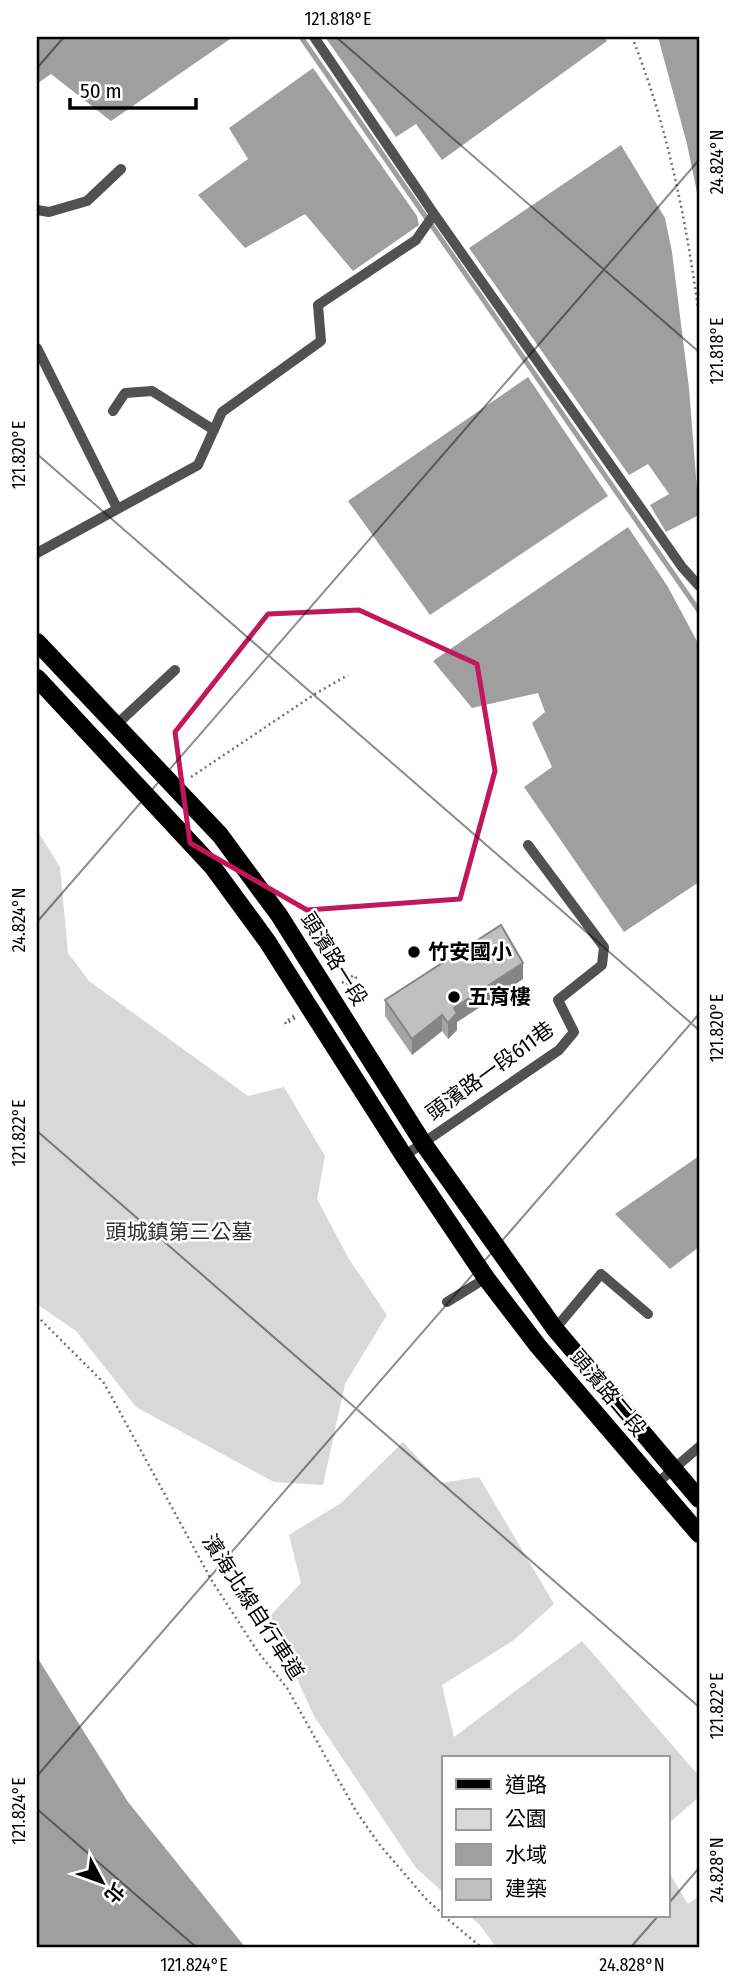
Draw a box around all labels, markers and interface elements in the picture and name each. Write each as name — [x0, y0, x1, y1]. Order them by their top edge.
text: 121.818°E — [305, 8, 371, 30]
scale bar — [70, 66, 196, 110]
text: 50 m — [80, 78, 122, 104]
text: 24.824°N — [706, 130, 728, 194]
text: 121.818°E — [706, 318, 728, 384]
text: 121.820°E — [8, 421, 30, 489]
text: 24.824°N — [8, 888, 30, 952]
street label: 頭濱路一段 — [295, 908, 373, 1010]
place label: 竹安國小 — [428, 939, 512, 965]
marker: 竹安國小 — [406, 944, 422, 960]
place label: 五育樓 — [468, 984, 531, 1010]
marker: 五育樓 — [446, 989, 462, 1005]
text: 121.820°E — [706, 994, 728, 1062]
street label: 頭濱路一段611巷 — [421, 1016, 559, 1126]
text: 121.822°E — [8, 1099, 30, 1167]
park label: 頭城鎮第三公墓 — [106, 1219, 253, 1245]
street label: 頭濱路二段 — [564, 1344, 652, 1442]
street label: 濱海北線自行車道 — [196, 1529, 310, 1685]
text: 121.822°E — [706, 1672, 728, 1740]
legend — [442, 1756, 670, 1918]
text: 道路 — [505, 1772, 547, 1798]
text: 121.824°E — [8, 1777, 30, 1845]
text: 公園 — [505, 1806, 547, 1832]
text: 24.828°N — [706, 1837, 728, 1903]
text: 水域 — [505, 1842, 547, 1868]
north arrow — [66, 1848, 136, 1918]
text: 建築 — [505, 1876, 547, 1902]
text: 北 — [100, 1878, 129, 1908]
text: 121.824°E — [160, 1954, 228, 1976]
text: 24.828°N — [599, 1954, 665, 1976]

